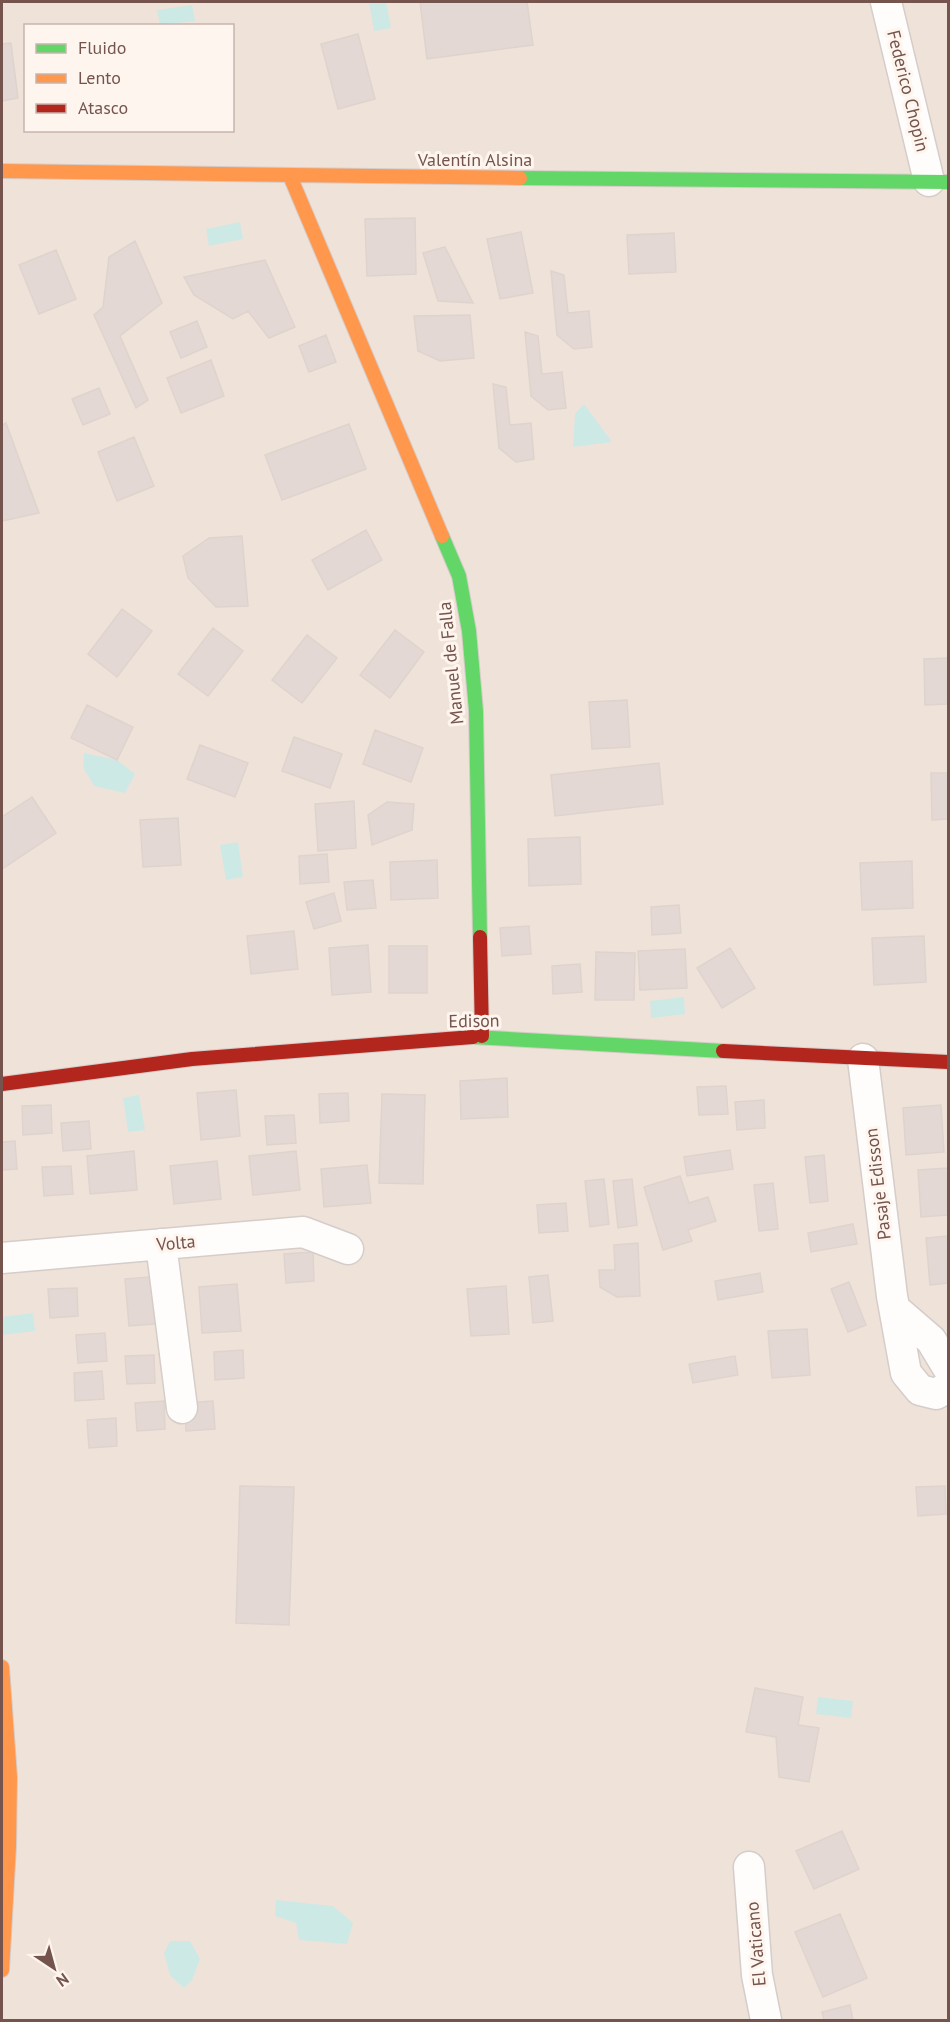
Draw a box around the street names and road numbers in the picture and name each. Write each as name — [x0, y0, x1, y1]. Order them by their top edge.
street label: Federico Chopin — [882, 28, 935, 154]
street label: Valentín Alsina — [417, 148, 532, 171]
street label: Manuel de Falla — [433, 601, 468, 726]
street label: Edison — [448, 1009, 500, 1032]
street label: Pasaje Edisson — [859, 1127, 896, 1241]
street label: Volta — [154, 1229, 196, 1256]
street label: El Vaticano — [740, 1901, 771, 1987]

